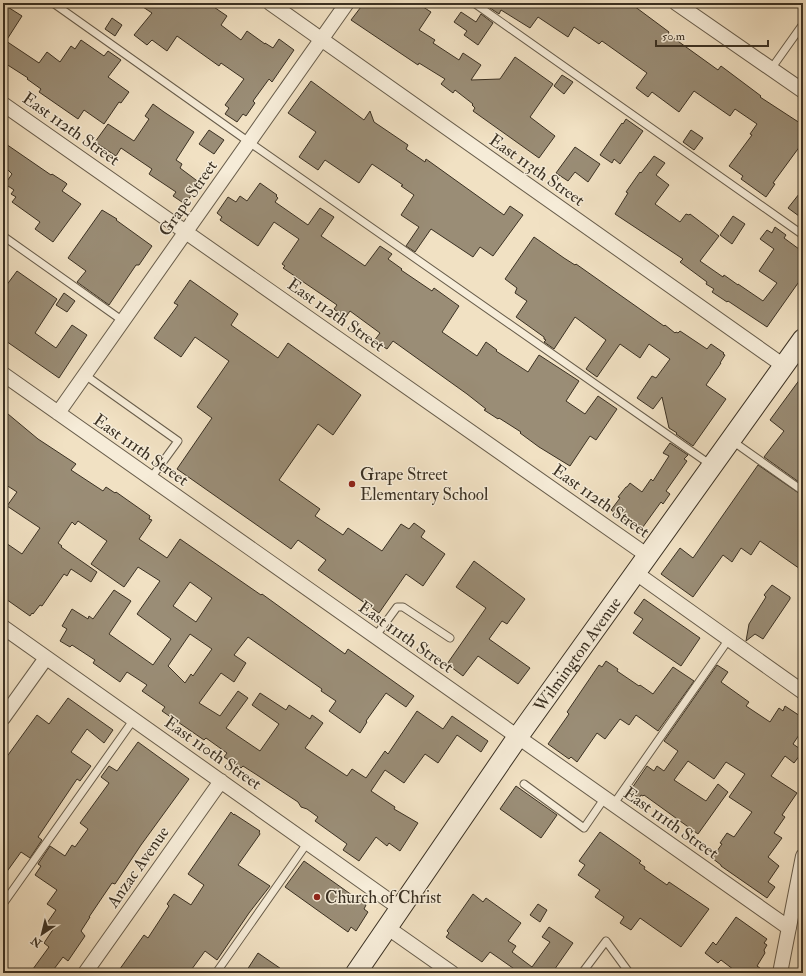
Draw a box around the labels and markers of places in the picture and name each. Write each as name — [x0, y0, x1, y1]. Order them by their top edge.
place label: Grape Street Elementary School — [360, 464, 489, 506]
marker: Grape Street Elementary School — [347, 479, 357, 489]
place label: Church of Christ — [325, 887, 442, 908]
marker: Church of Christ — [312, 892, 322, 902]

